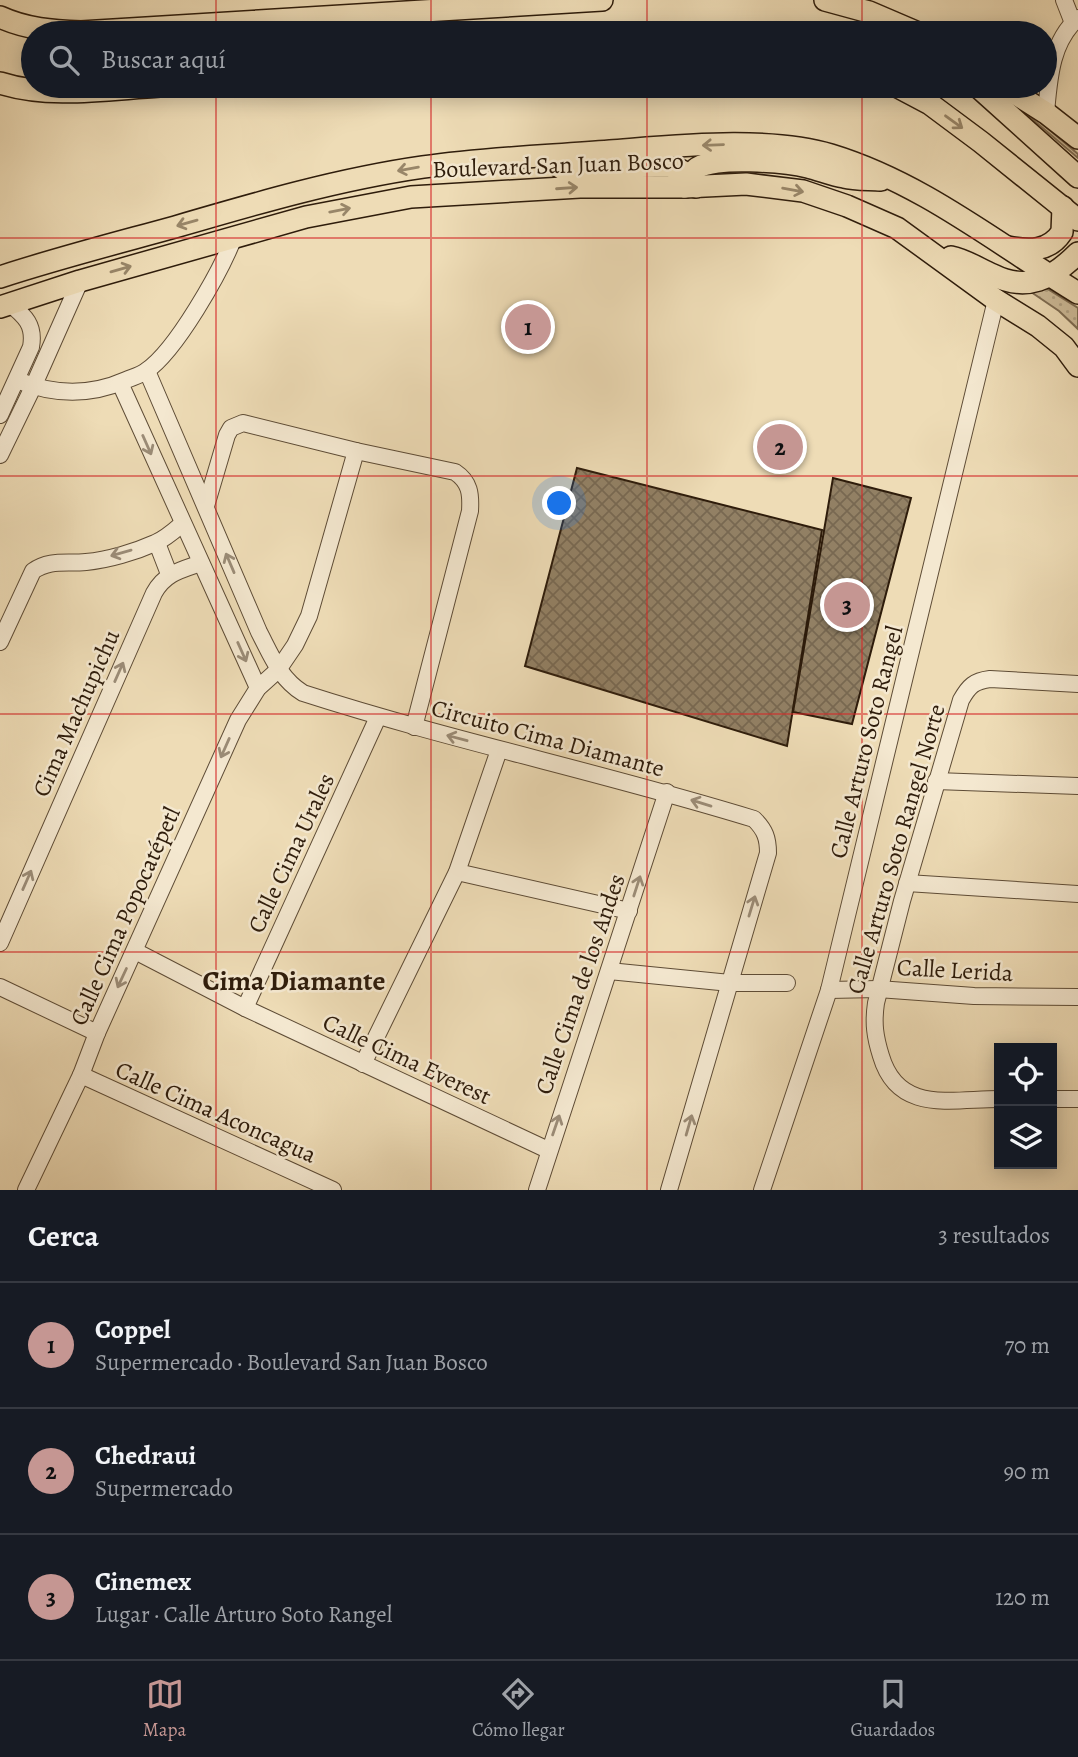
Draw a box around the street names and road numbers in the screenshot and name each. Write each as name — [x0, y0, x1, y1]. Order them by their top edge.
street label: Boulevard San Juan Bosco — [432, 145, 684, 185]
street label: Calle Arturo Soto Rangel — [822, 622, 910, 862]
street label: Cima Machupichu — [25, 624, 127, 802]
street label: Circuito Cima Diamante — [428, 692, 668, 784]
street label: Calle Arturo Soto Rangel Norte — [839, 700, 953, 998]
street label: Calle Cima Urales — [240, 768, 342, 938]
street label: Calle Cima Popocatépetl — [62, 801, 188, 1030]
street label: Calle Cima de los Andes — [527, 869, 633, 1099]
street label: Calle Lerida — [896, 951, 1015, 989]
street label: Calle Cima Everest — [318, 1006, 496, 1112]
street label: Calle Cima Aconcagua — [111, 1053, 322, 1171]

